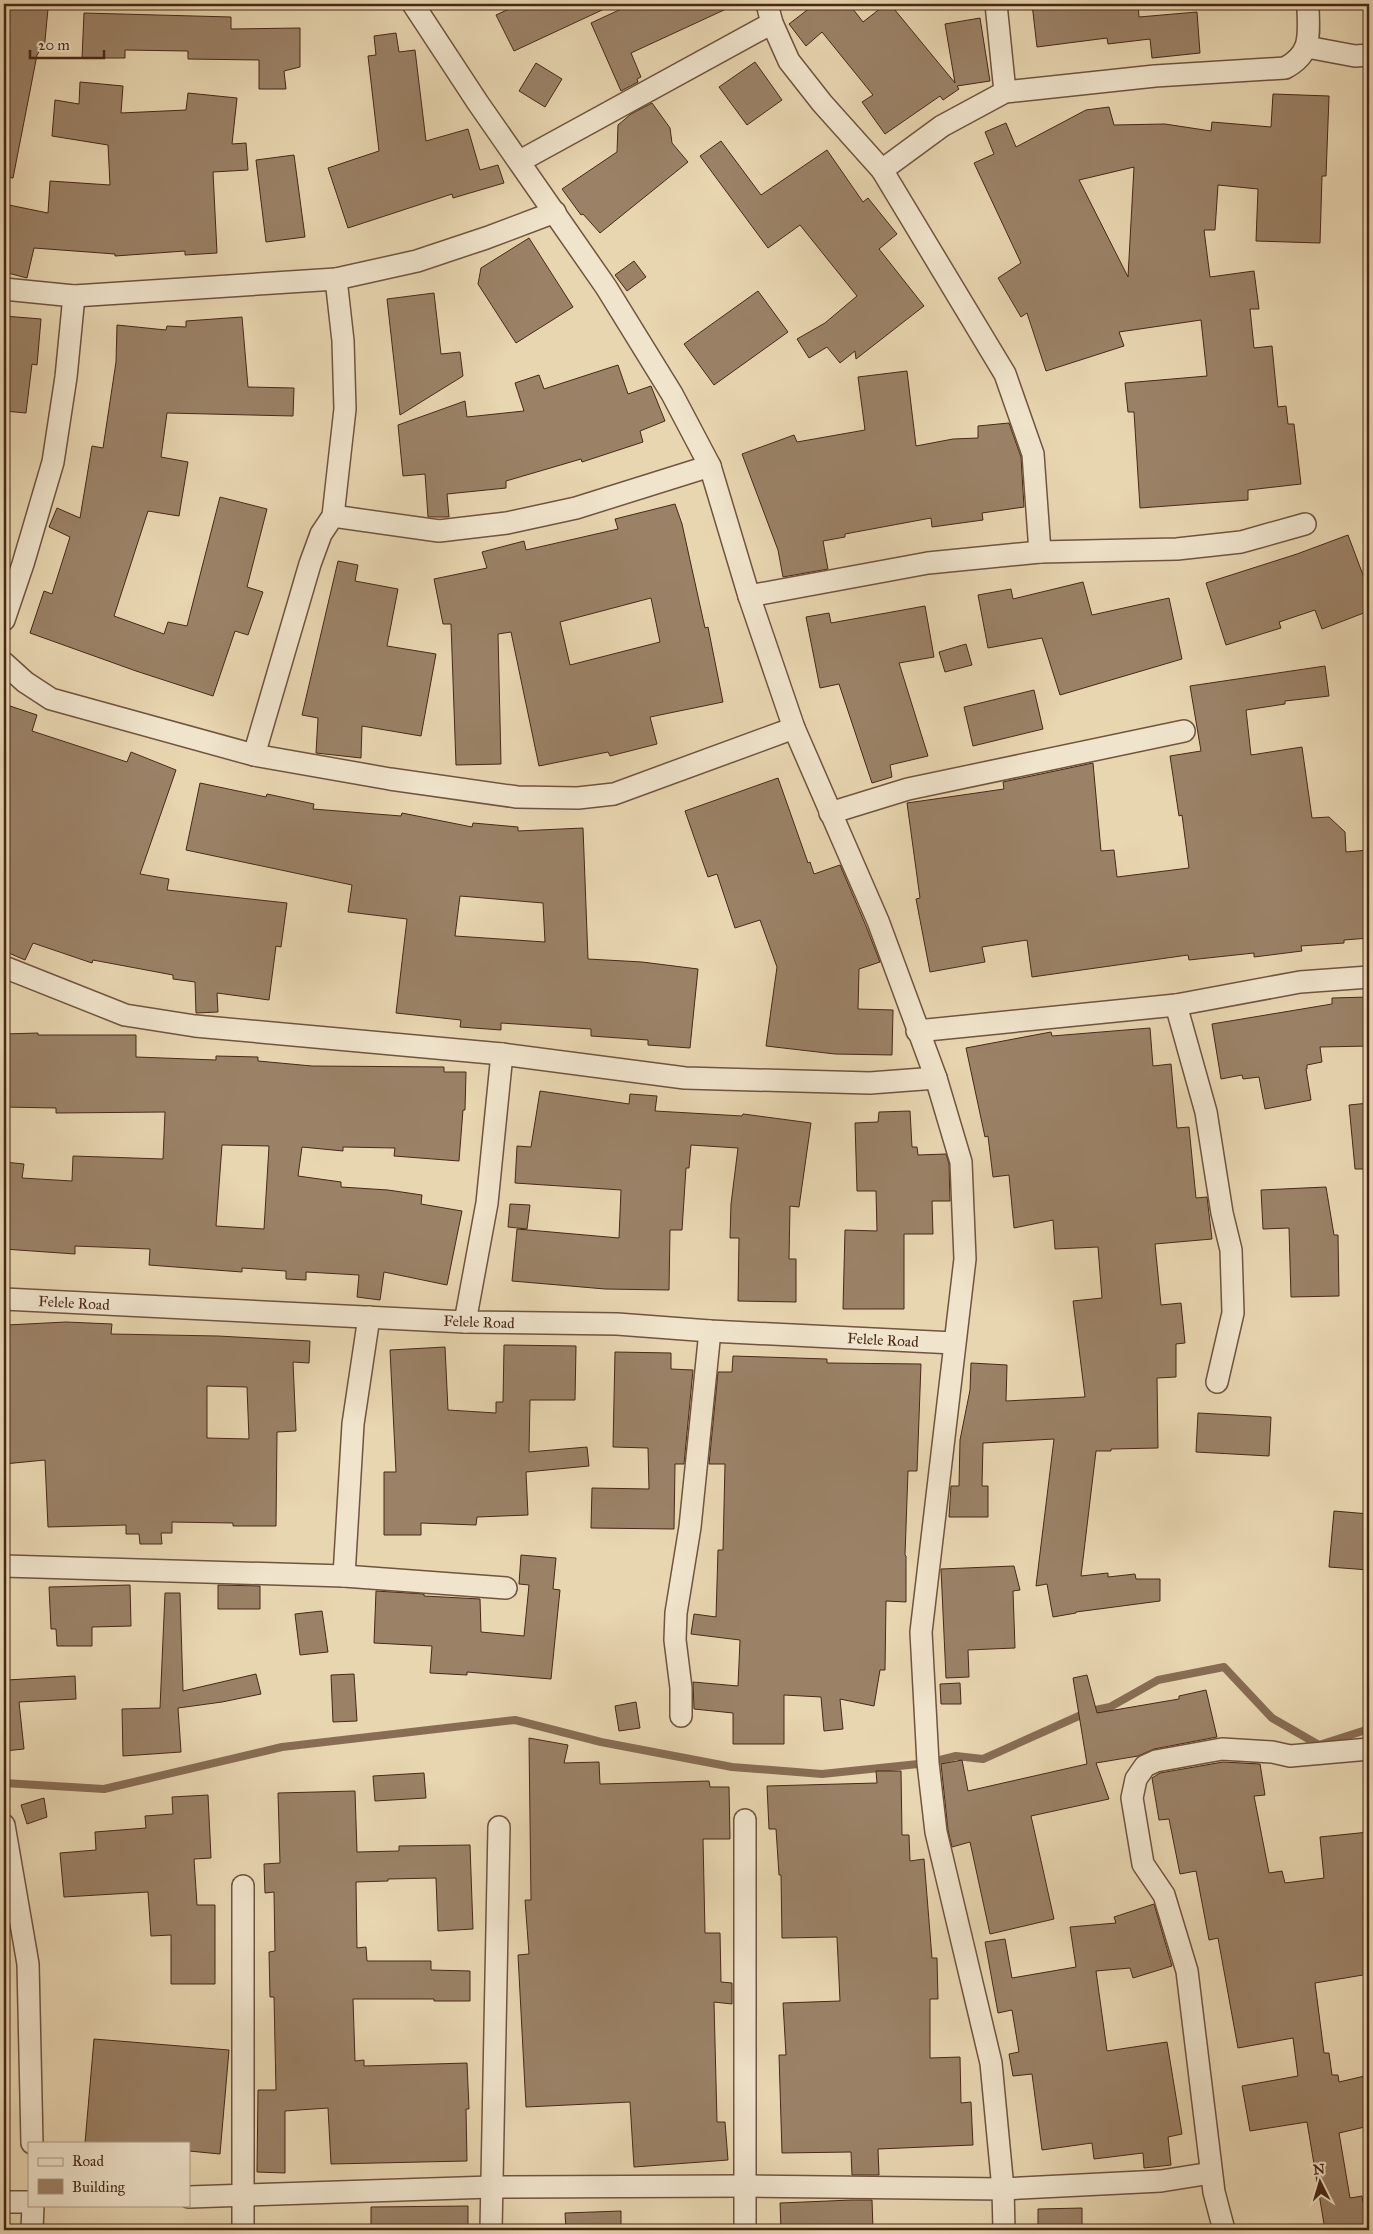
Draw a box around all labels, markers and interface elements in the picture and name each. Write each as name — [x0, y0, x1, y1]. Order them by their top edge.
scale bar — [30, 28, 104, 60]
text: 20 m — [38, 36, 70, 54]
street label: Felele Road — [38, 1292, 111, 1314]
street label: Felele Road — [443, 1312, 515, 1332]
street label: Felele Road — [847, 1329, 920, 1351]
legend — [28, 2142, 190, 2206]
text: Road — [72, 2152, 104, 2170]
north arrow — [1296, 2156, 1346, 2206]
text: N — [1312, 2161, 1326, 2179]
text: Building — [72, 2178, 126, 2196]

